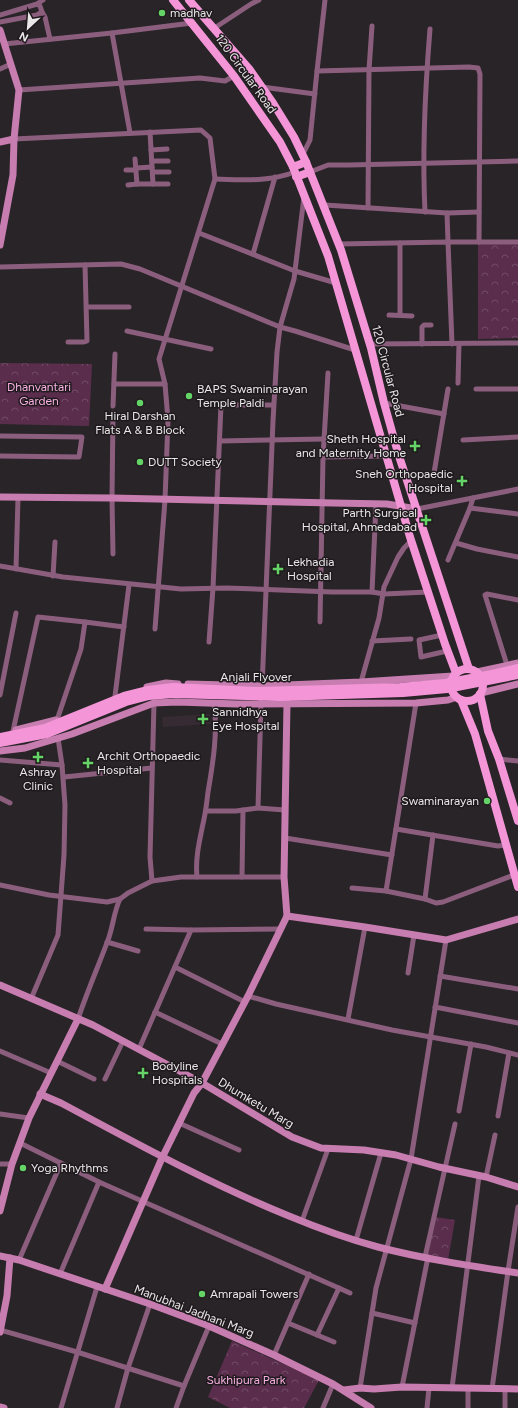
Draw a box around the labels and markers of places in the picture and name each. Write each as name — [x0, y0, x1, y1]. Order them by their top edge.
place label: madhav — [170, 6, 213, 20]
marker: madhav — [157, 8, 167, 18]
place label: BAPS Swaminarayan Temple Paldi — [197, 382, 308, 410]
marker: BAPS Swaminarayan Temple Paldi — [184, 391, 194, 401]
marker: Hiral Darshan Flats A & B Block — [135, 398, 145, 408]
place label: Hiral Darshan Flats A & B Block — [95, 409, 185, 437]
place label: Sheth Hospital and Maternity Home — [296, 432, 406, 460]
marker: Sheth Hospital and Maternity Home — [409, 440, 421, 452]
place label: DUTT Society — [148, 455, 223, 469]
marker: DUTT Society — [135, 457, 145, 467]
place label: Sneh Orthopaedic Hospital — [355, 467, 453, 495]
marker: Sneh Orthopaedic Hospital — [456, 475, 468, 487]
place label: Parth Surgical Hospital, Ahmedabad — [302, 506, 417, 534]
marker: Parth Surgical Hospital, Ahmedabad — [420, 514, 432, 526]
place label: Lekhadia Hospital — [287, 555, 334, 583]
marker: Lekhadia Hospital — [272, 563, 284, 575]
place label: Sannidhya Eye Hospital — [212, 705, 280, 733]
marker: Sannidhya Eye Hospital — [197, 713, 209, 725]
place label: Archit Orthopaedic Hospital — [97, 749, 201, 777]
marker: Ashray Clinic — [32, 751, 44, 763]
marker: Archit Orthopaedic Hospital — [82, 757, 94, 769]
place label: Ashray Clinic — [20, 765, 57, 793]
place label: Swaminarayan — [401, 794, 479, 808]
marker: Swaminarayan — [482, 796, 492, 806]
place label: Bodyline Hospitals — [152, 1059, 203, 1087]
marker: Bodyline Hospitals — [137, 1067, 149, 1079]
place label: Yoga Rhythms — [31, 1161, 108, 1175]
marker: Yoga Rhythms — [18, 1163, 28, 1173]
place label: Amrapali Towers — [210, 1287, 299, 1301]
marker: Amrapali Towers — [197, 1289, 207, 1299]

